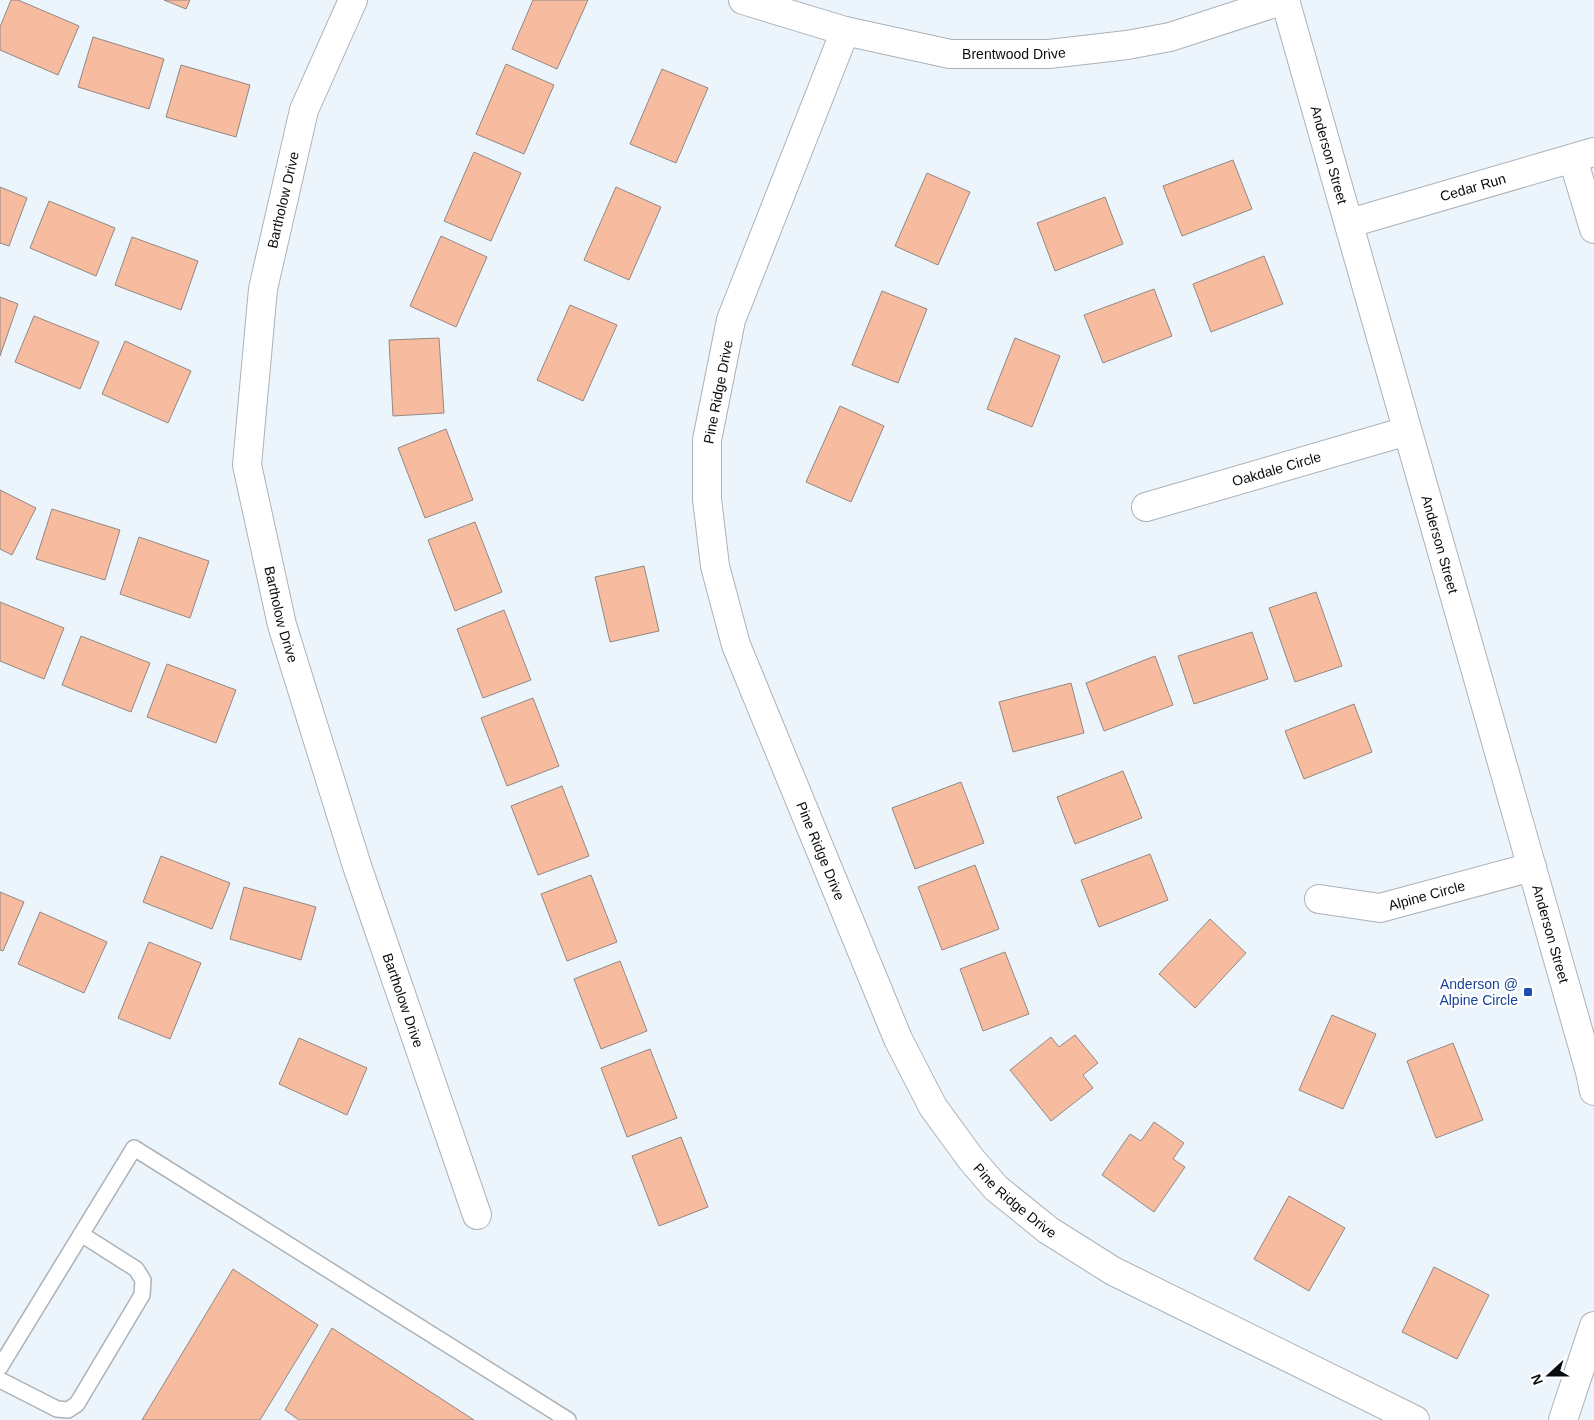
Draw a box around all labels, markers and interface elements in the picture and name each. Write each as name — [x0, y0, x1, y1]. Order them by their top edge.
street label: Brentwood Drive — [962, 44, 1067, 62]
street label: Anderson Street — [1308, 104, 1351, 206]
street label: Bartholow Drive — [264, 150, 302, 250]
street label: Cedar Run — [1438, 170, 1508, 204]
street label: Pine Ridge Drive — [700, 339, 736, 445]
street label: Oakdale Circle — [1230, 448, 1323, 490]
street label: Anderson Street — [1418, 493, 1461, 595]
street label: Bartholow Drive — [261, 565, 301, 665]
street label: Pine Ridge Drive — [793, 799, 848, 903]
street label: Alpine Circle — [1387, 877, 1467, 913]
street label: Anderson Street — [1529, 883, 1572, 985]
street label: Bartholow Drive — [380, 951, 427, 1050]
place label: Anderson @ Alpine Circle — [1439, 976, 1518, 1008]
marker: Anderson @ Alpine Circle — [1522, 986, 1534, 998]
street label: Pine Ridge Drive — [970, 1160, 1059, 1241]
north arrow — [1524, 1350, 1574, 1400]
text: N — [1528, 1372, 1546, 1387]

